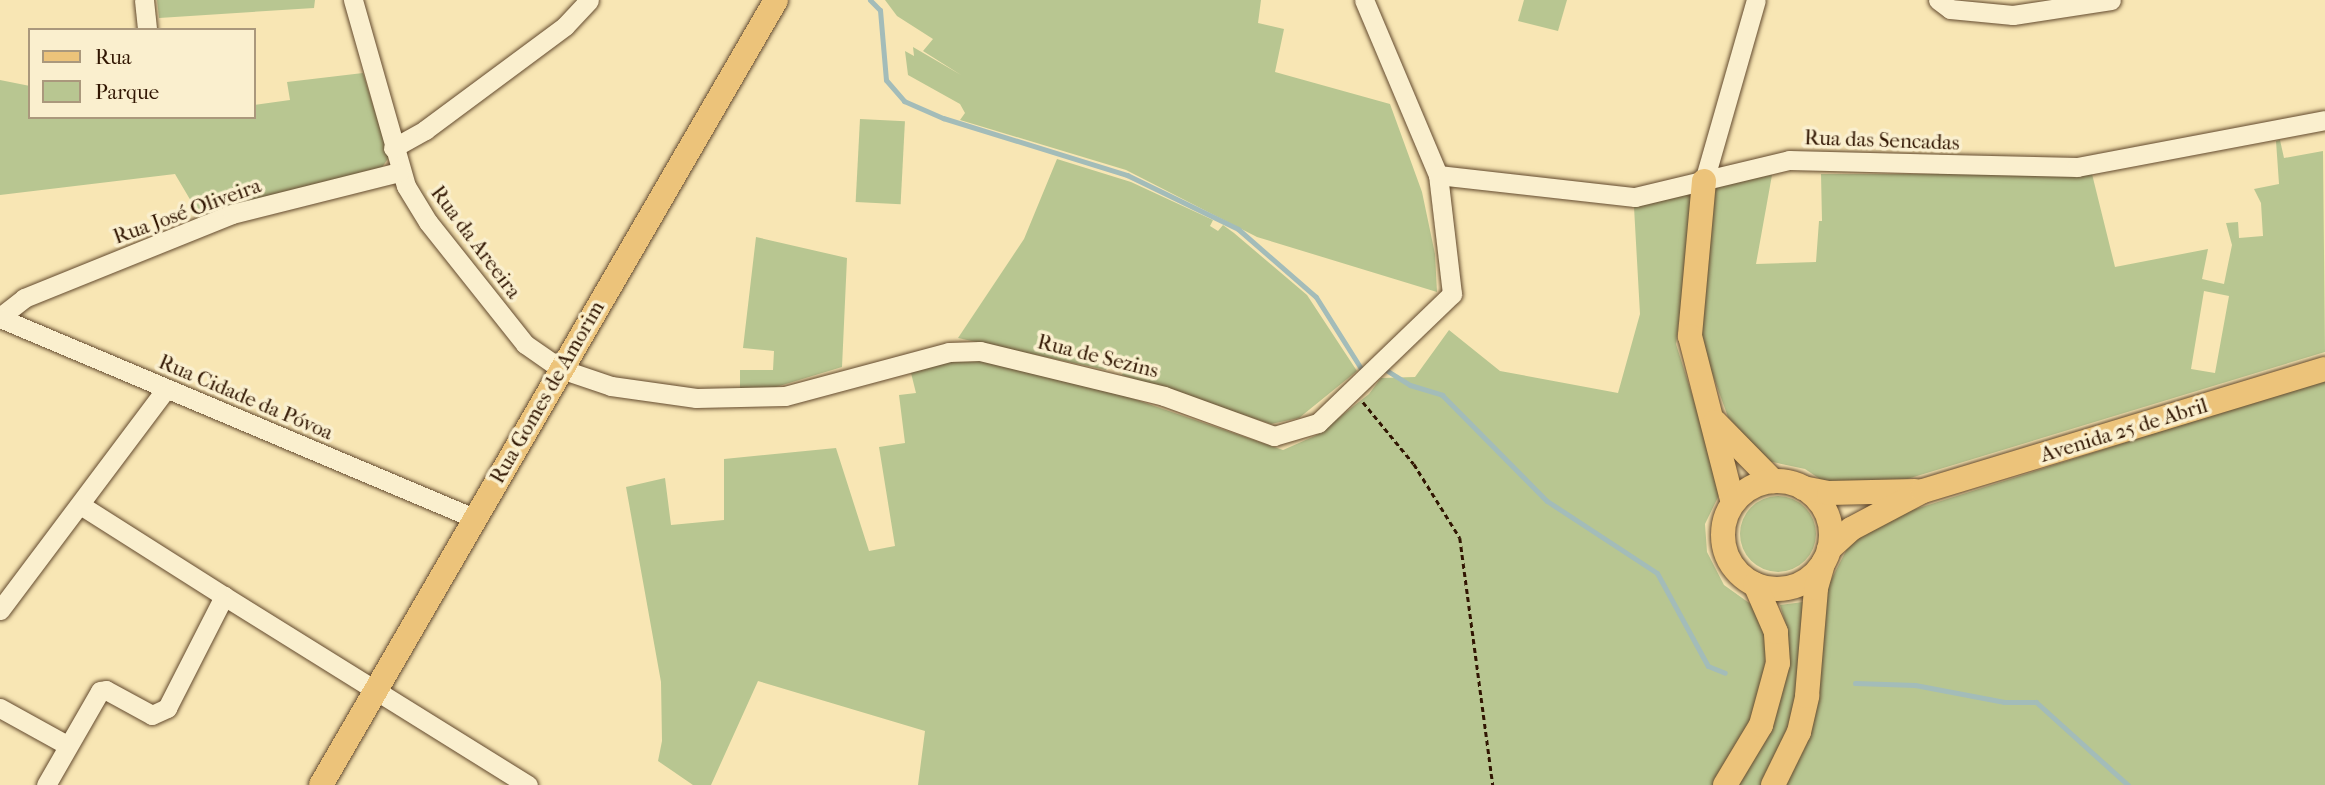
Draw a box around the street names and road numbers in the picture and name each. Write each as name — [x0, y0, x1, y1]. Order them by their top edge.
street label: Rua das Sencadas — [1804, 125, 1960, 155]
street label: Rua José Oliveira — [110, 173, 264, 249]
street label: Rua da Areeira — [425, 181, 527, 303]
street label: Rua Gomes de Amorim — [484, 296, 610, 488]
street label: Rua de Sezins — [1035, 329, 1161, 383]
street label: Rua Cidade da Póvoa — [155, 349, 337, 445]
street label: Avenida 25 de Abril — [2037, 393, 2211, 467]

